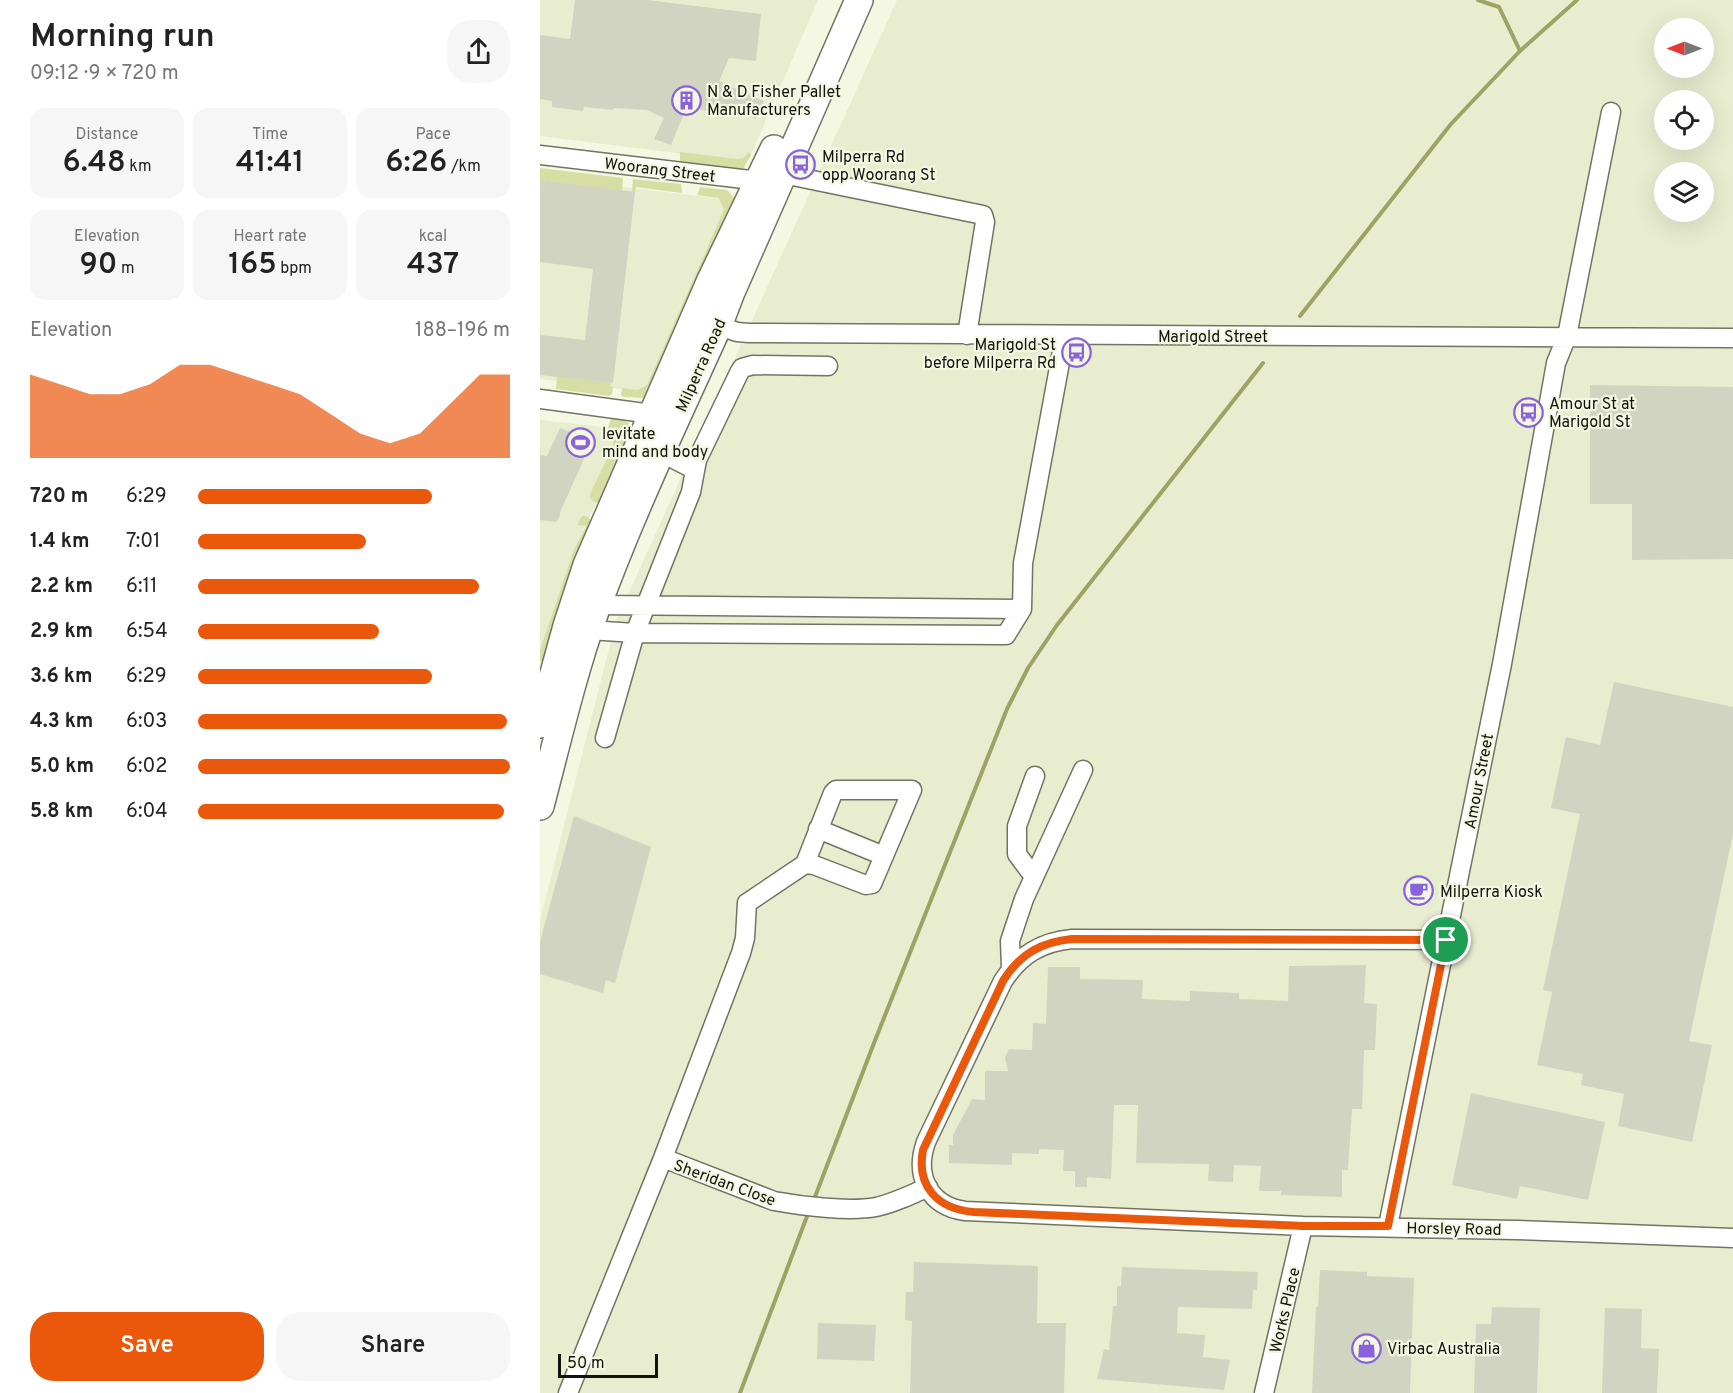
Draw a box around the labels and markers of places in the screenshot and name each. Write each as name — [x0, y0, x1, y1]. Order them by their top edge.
place label: N & D Fisher Pallet Manufacturers — [707, 83, 841, 121]
building icon: N & D Fisher Pallet Manufacturers — [670, 84, 702, 116]
place label: Milperra Rd opp Woorang St — [822, 148, 935, 186]
bus stop icon: Milperra Rd opp Woorang St — [785, 149, 817, 181]
place label: Marigold St before Milperra Rd — [924, 336, 1056, 374]
bus stop icon: Marigold St before Milperra Rd — [1061, 337, 1093, 369]
place label: Amour St at Marigold St — [1549, 395, 1635, 433]
bus stop icon: Amour St at Marigold St — [1512, 396, 1544, 428]
place label: levitate mind and body — [602, 425, 708, 463]
sports icon: levitate mind and body — [565, 426, 597, 458]
cafe icon: Milperra Kiosk — [1403, 875, 1435, 907]
place label: Milperra Kiosk — [1440, 883, 1543, 903]
pin — [1420, 914, 1471, 965]
shop icon: Virbac Australia — [1350, 1332, 1382, 1364]
place label: Virbac Australia — [1387, 1340, 1500, 1360]

